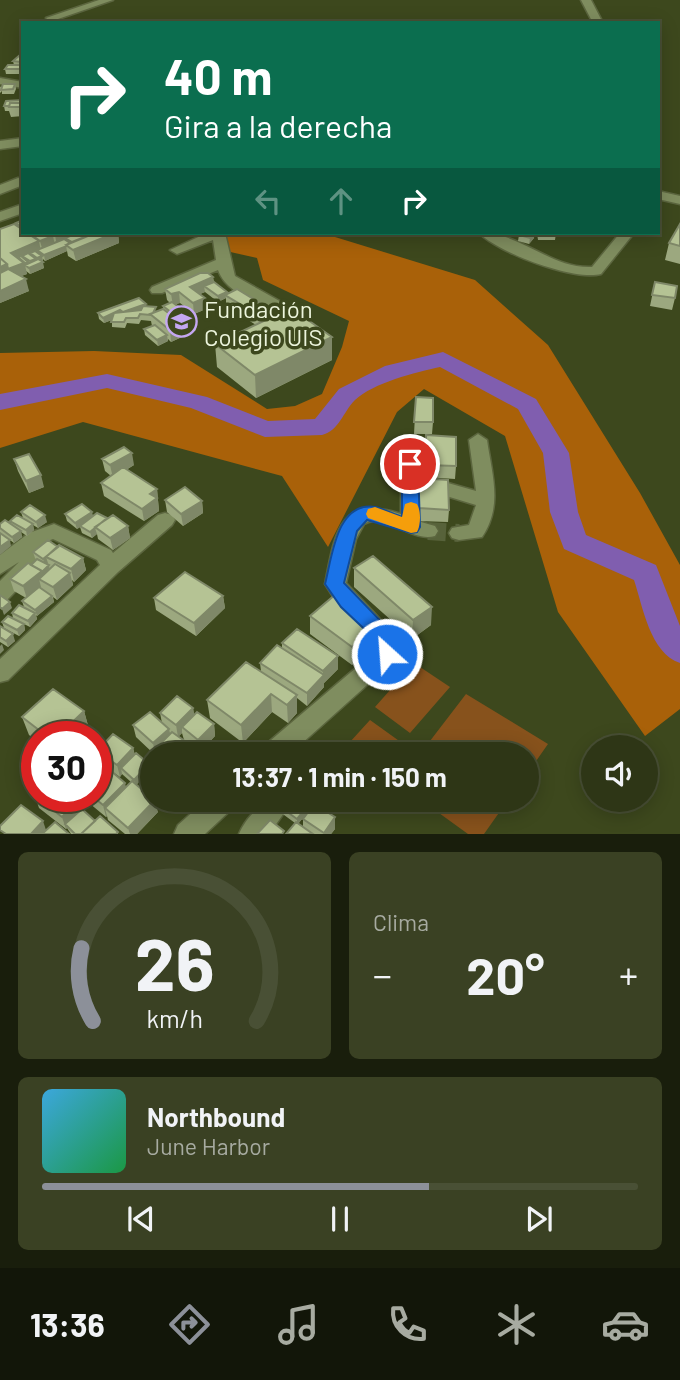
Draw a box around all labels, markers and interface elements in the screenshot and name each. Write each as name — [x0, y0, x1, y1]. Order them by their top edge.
text: 40 m — [164, 46, 272, 105]
icon: right — [49, 49, 140, 140]
text: Gira a la derecha — [164, 106, 392, 144]
icon: left — [249, 182, 287, 220]
icon: ahead — [322, 182, 360, 220]
icon: right — [395, 182, 433, 220]
place label: Fundación Colegio UIS — [204, 294, 323, 351]
school or university icon: Fundación Colegio UIS — [164, 305, 198, 339]
pin — [380, 434, 440, 494]
icon: arrive — [391, 445, 429, 483]
position arrow — [350, 617, 424, 691]
speed limit sign: 30 — [21, 721, 112, 812]
map controls — [581, 735, 658, 812]
button: sound — [581, 735, 658, 812]
text: 13:37 · 1 min · 150 m — [232, 761, 447, 792]
text: Clima — [373, 908, 429, 936]
text: 26 — [135, 919, 214, 1007]
text: 20° — [466, 943, 545, 1005]
text: − — [373, 951, 392, 997]
text: + — [619, 951, 638, 997]
text: km/h — [146, 1003, 203, 1033]
text: Northbound — [147, 1101, 285, 1132]
text: June Harbor — [147, 1132, 270, 1160]
icon: previous — [122, 1200, 160, 1238]
icon: pause — [321, 1200, 359, 1238]
icon: next — [520, 1200, 558, 1238]
icon: directions — [165, 1300, 214, 1349]
icon: music — [274, 1300, 323, 1349]
icon: phone — [383, 1300, 432, 1349]
icon: climate — [492, 1300, 541, 1349]
icon: car — [601, 1300, 650, 1349]
text: 13:36 — [30, 1305, 105, 1343]

